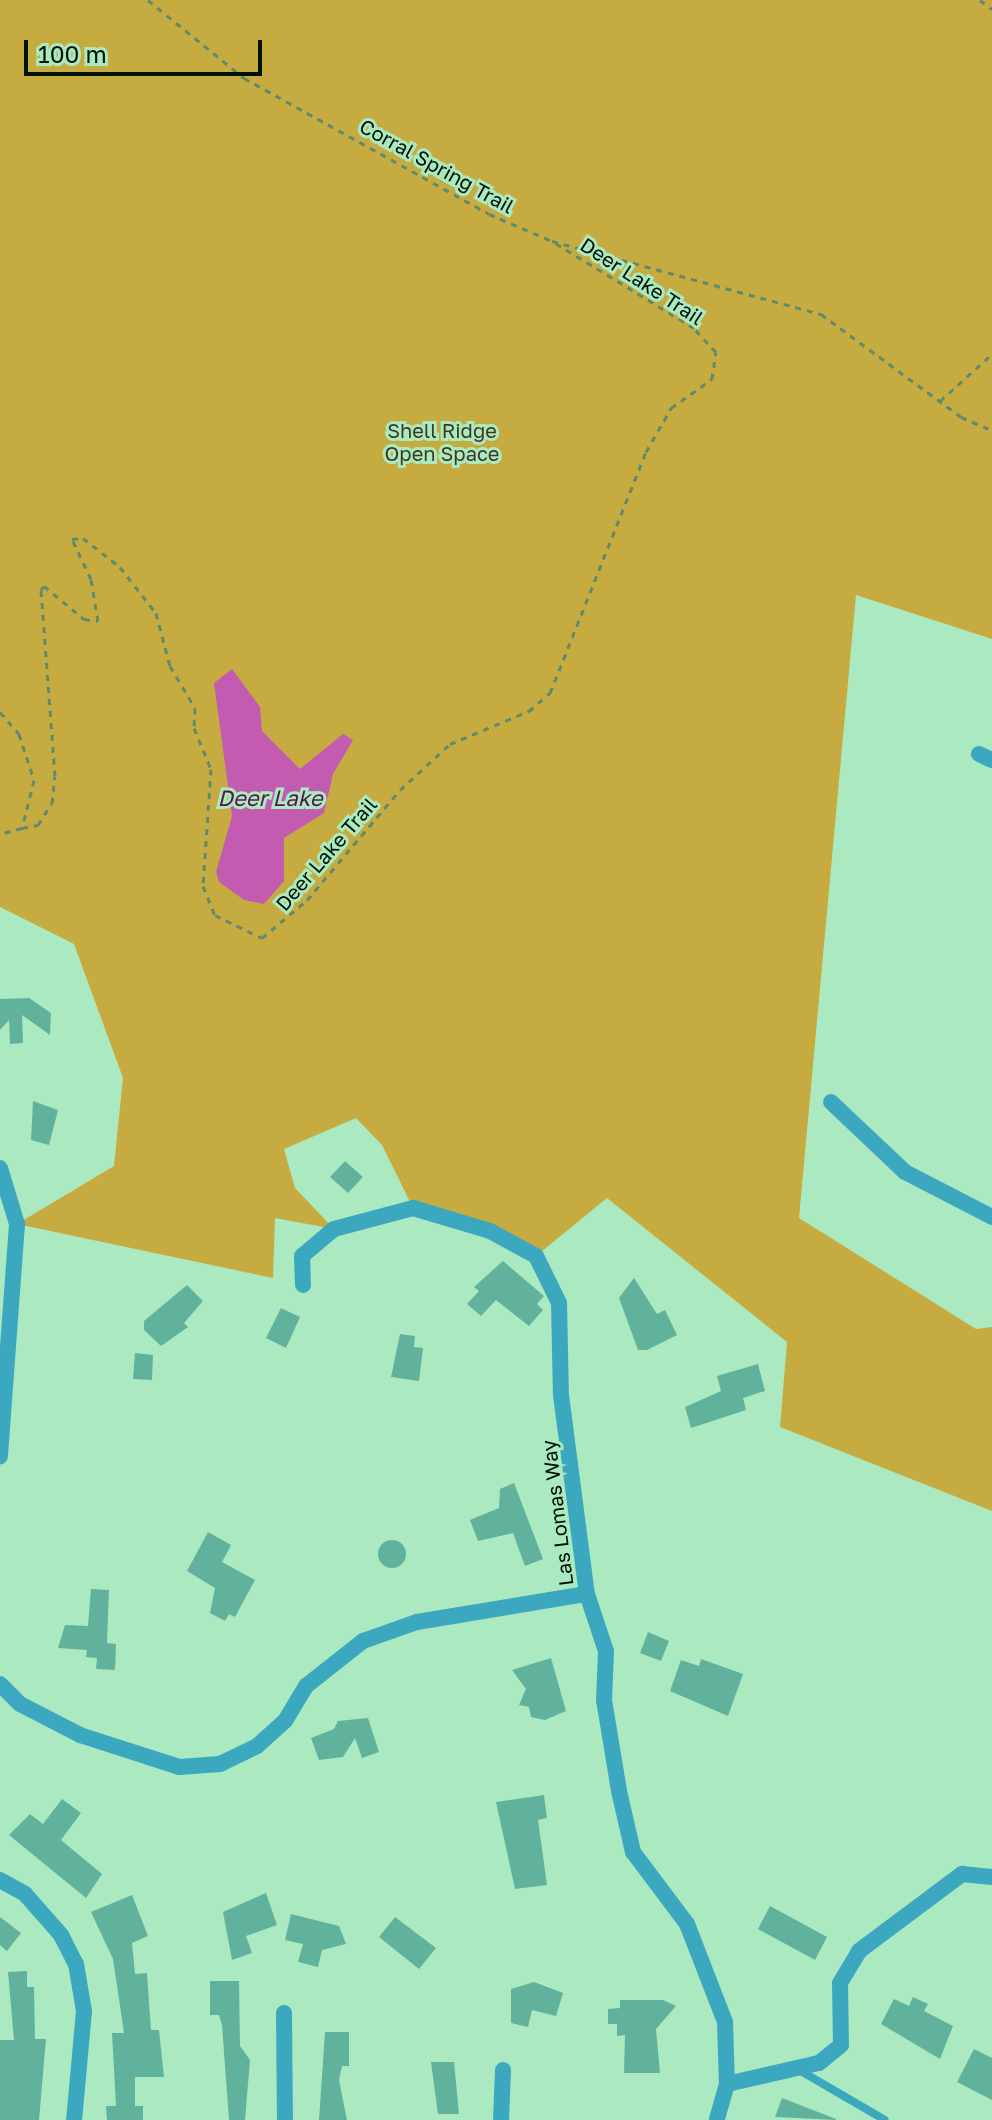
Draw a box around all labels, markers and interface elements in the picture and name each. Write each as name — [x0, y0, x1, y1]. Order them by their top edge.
scale bar — [28, 24, 266, 74]
text: 100 m — [38, 39, 107, 68]
street label: Corral Spring Trail — [356, 114, 518, 218]
street label: Deer Lake Trail — [576, 232, 708, 330]
park label: Shell Ridge Open Space — [385, 418, 499, 465]
water label: Deer Lake — [218, 785, 322, 811]
street label: Deer Lake Trail — [270, 793, 382, 915]
street label: Las Lomas Way — [536, 1439, 578, 1587]

